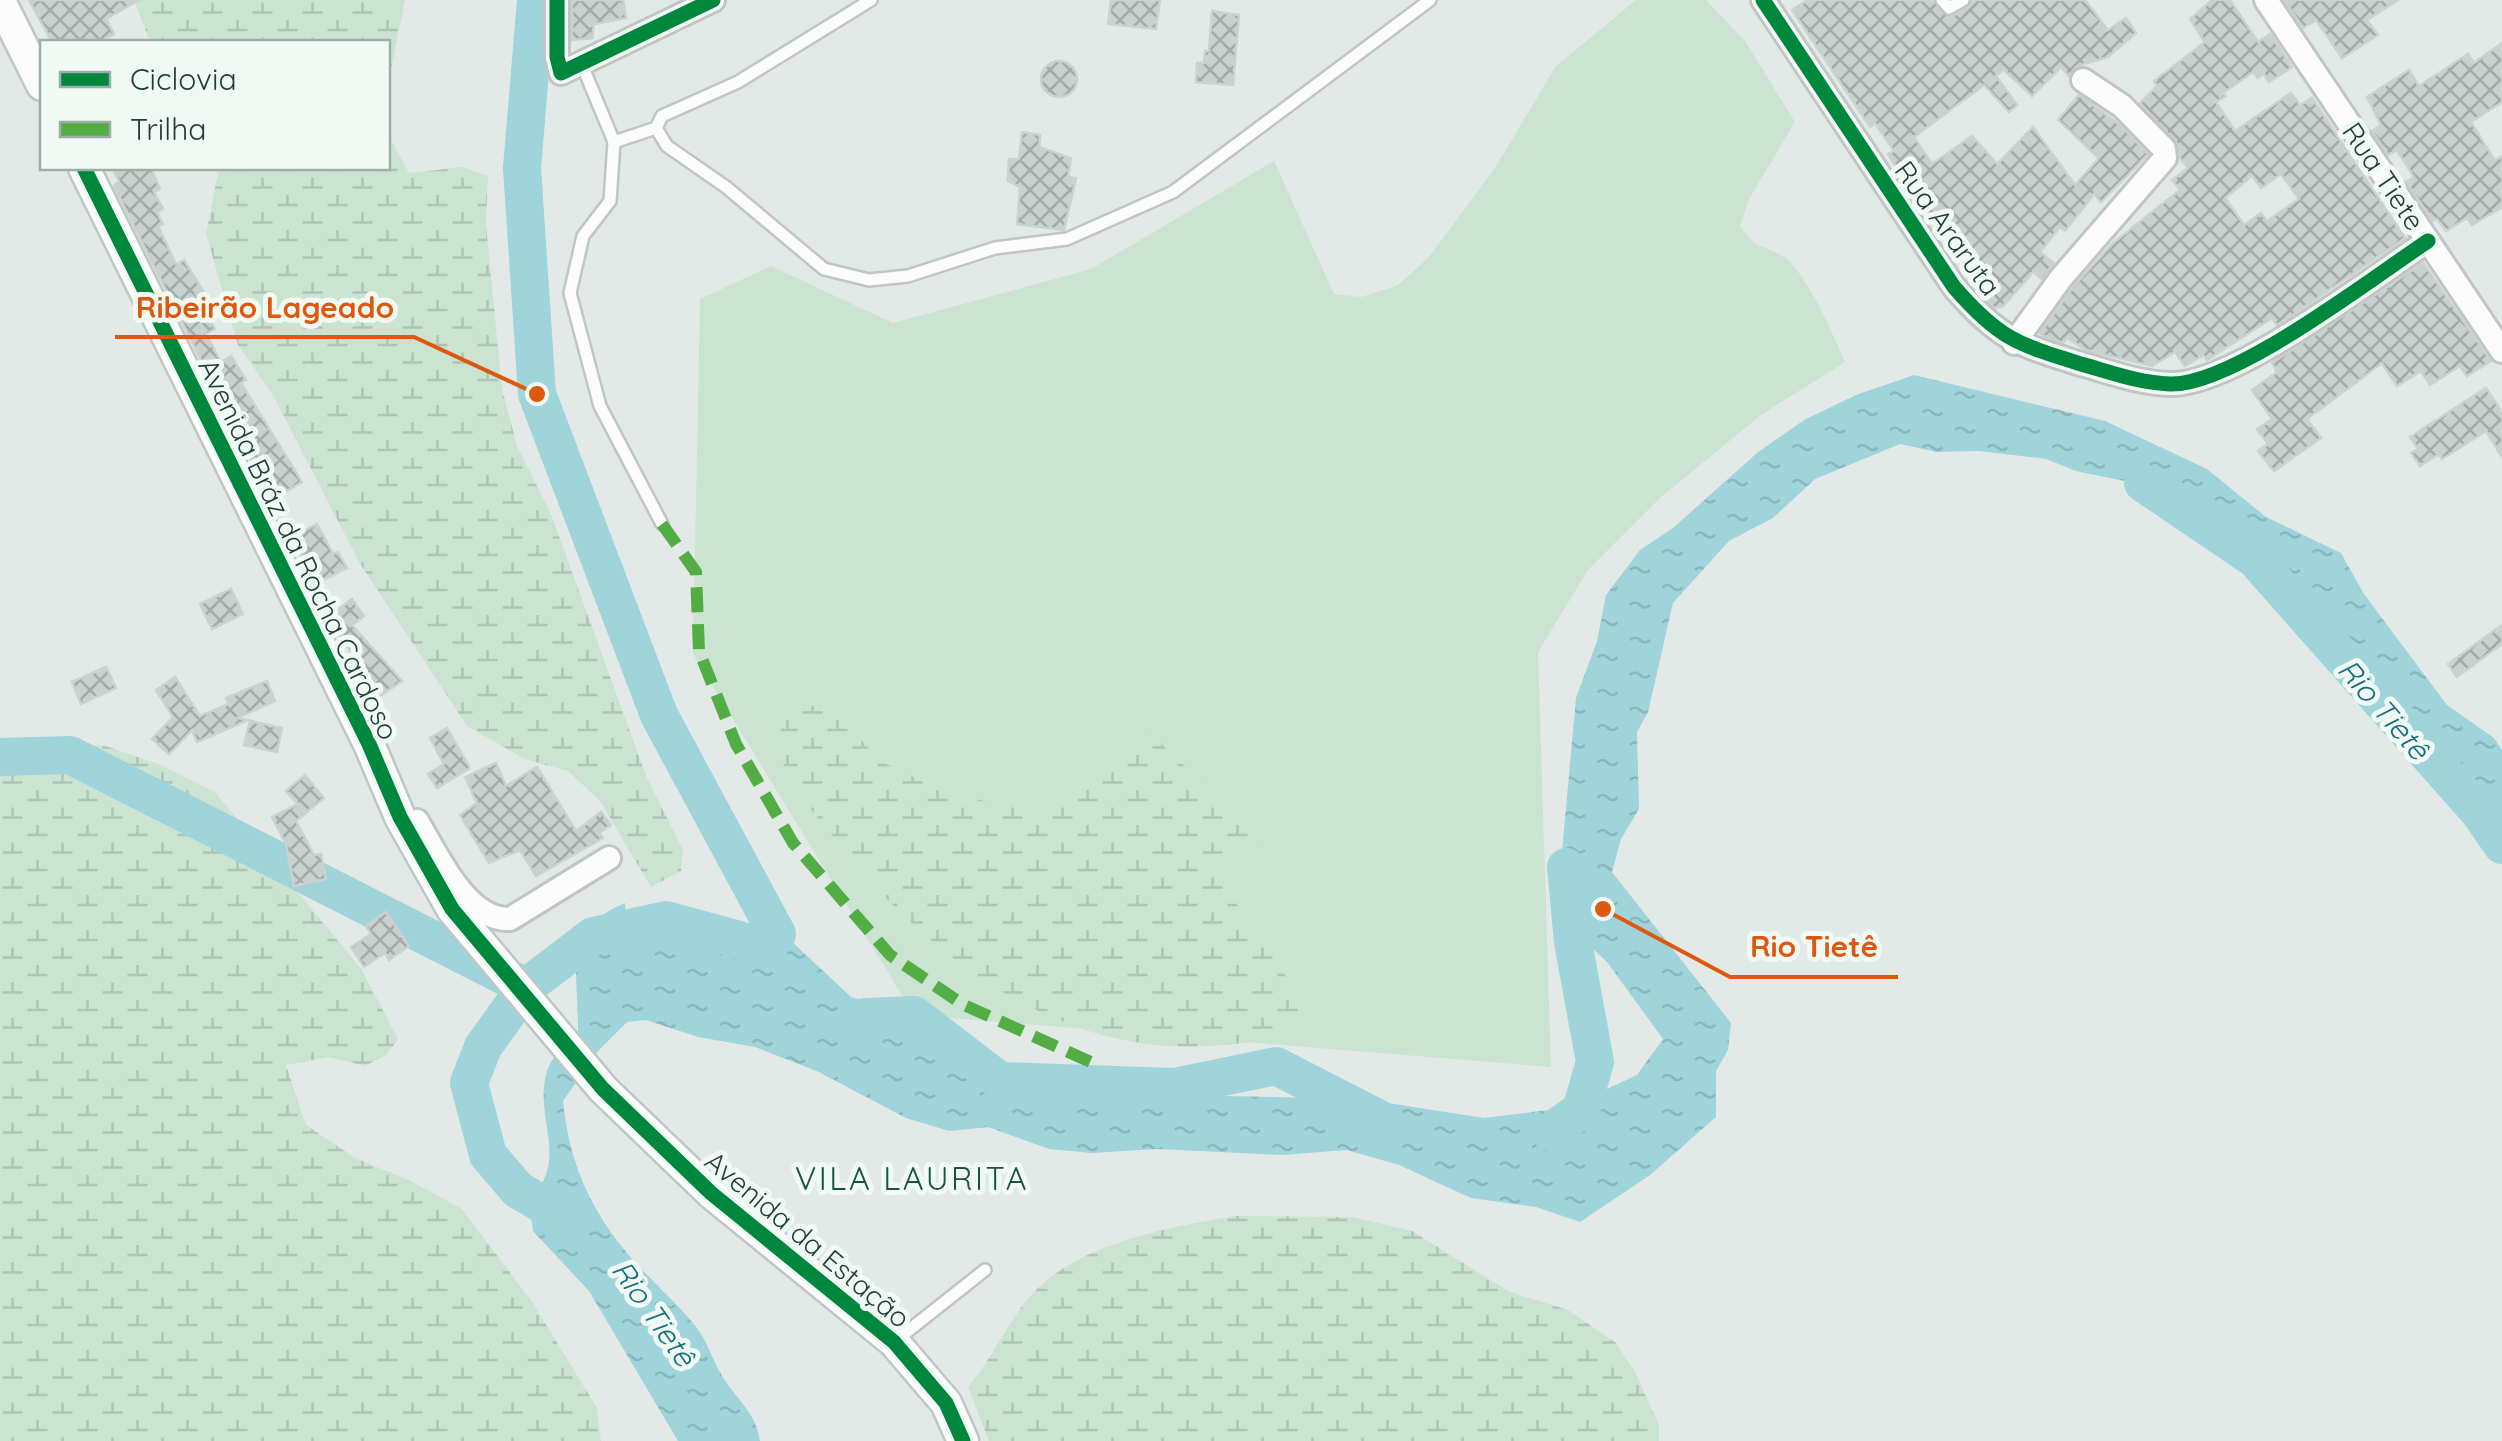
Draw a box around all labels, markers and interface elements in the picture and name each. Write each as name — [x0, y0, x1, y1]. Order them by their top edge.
legend — [40, 40, 390, 170]
text: Ciclovia — [130, 60, 237, 98]
text: Trilha — [130, 110, 206, 148]
street label: Rua Tiete — [2335, 115, 2433, 237]
street label: Rua Araruta — [1887, 154, 2009, 302]
callout: Ribeirão Lageado — [115, 277, 414, 337]
text: Ribeirão Lageado — [136, 288, 394, 326]
street label: Avenida Bráz da Rocha Cardoso — [191, 353, 407, 745]
water label: Rio Tietê — [2330, 651, 2439, 768]
callout: Rio Tietê — [1730, 917, 1898, 977]
text: Rio Tietê — [1750, 927, 1878, 965]
street label: Avenida da Estação — [698, 1143, 918, 1335]
district label: VILA LAURITA — [795, 1158, 1029, 1198]
water label: Rio Tietê — [604, 1252, 705, 1374]

